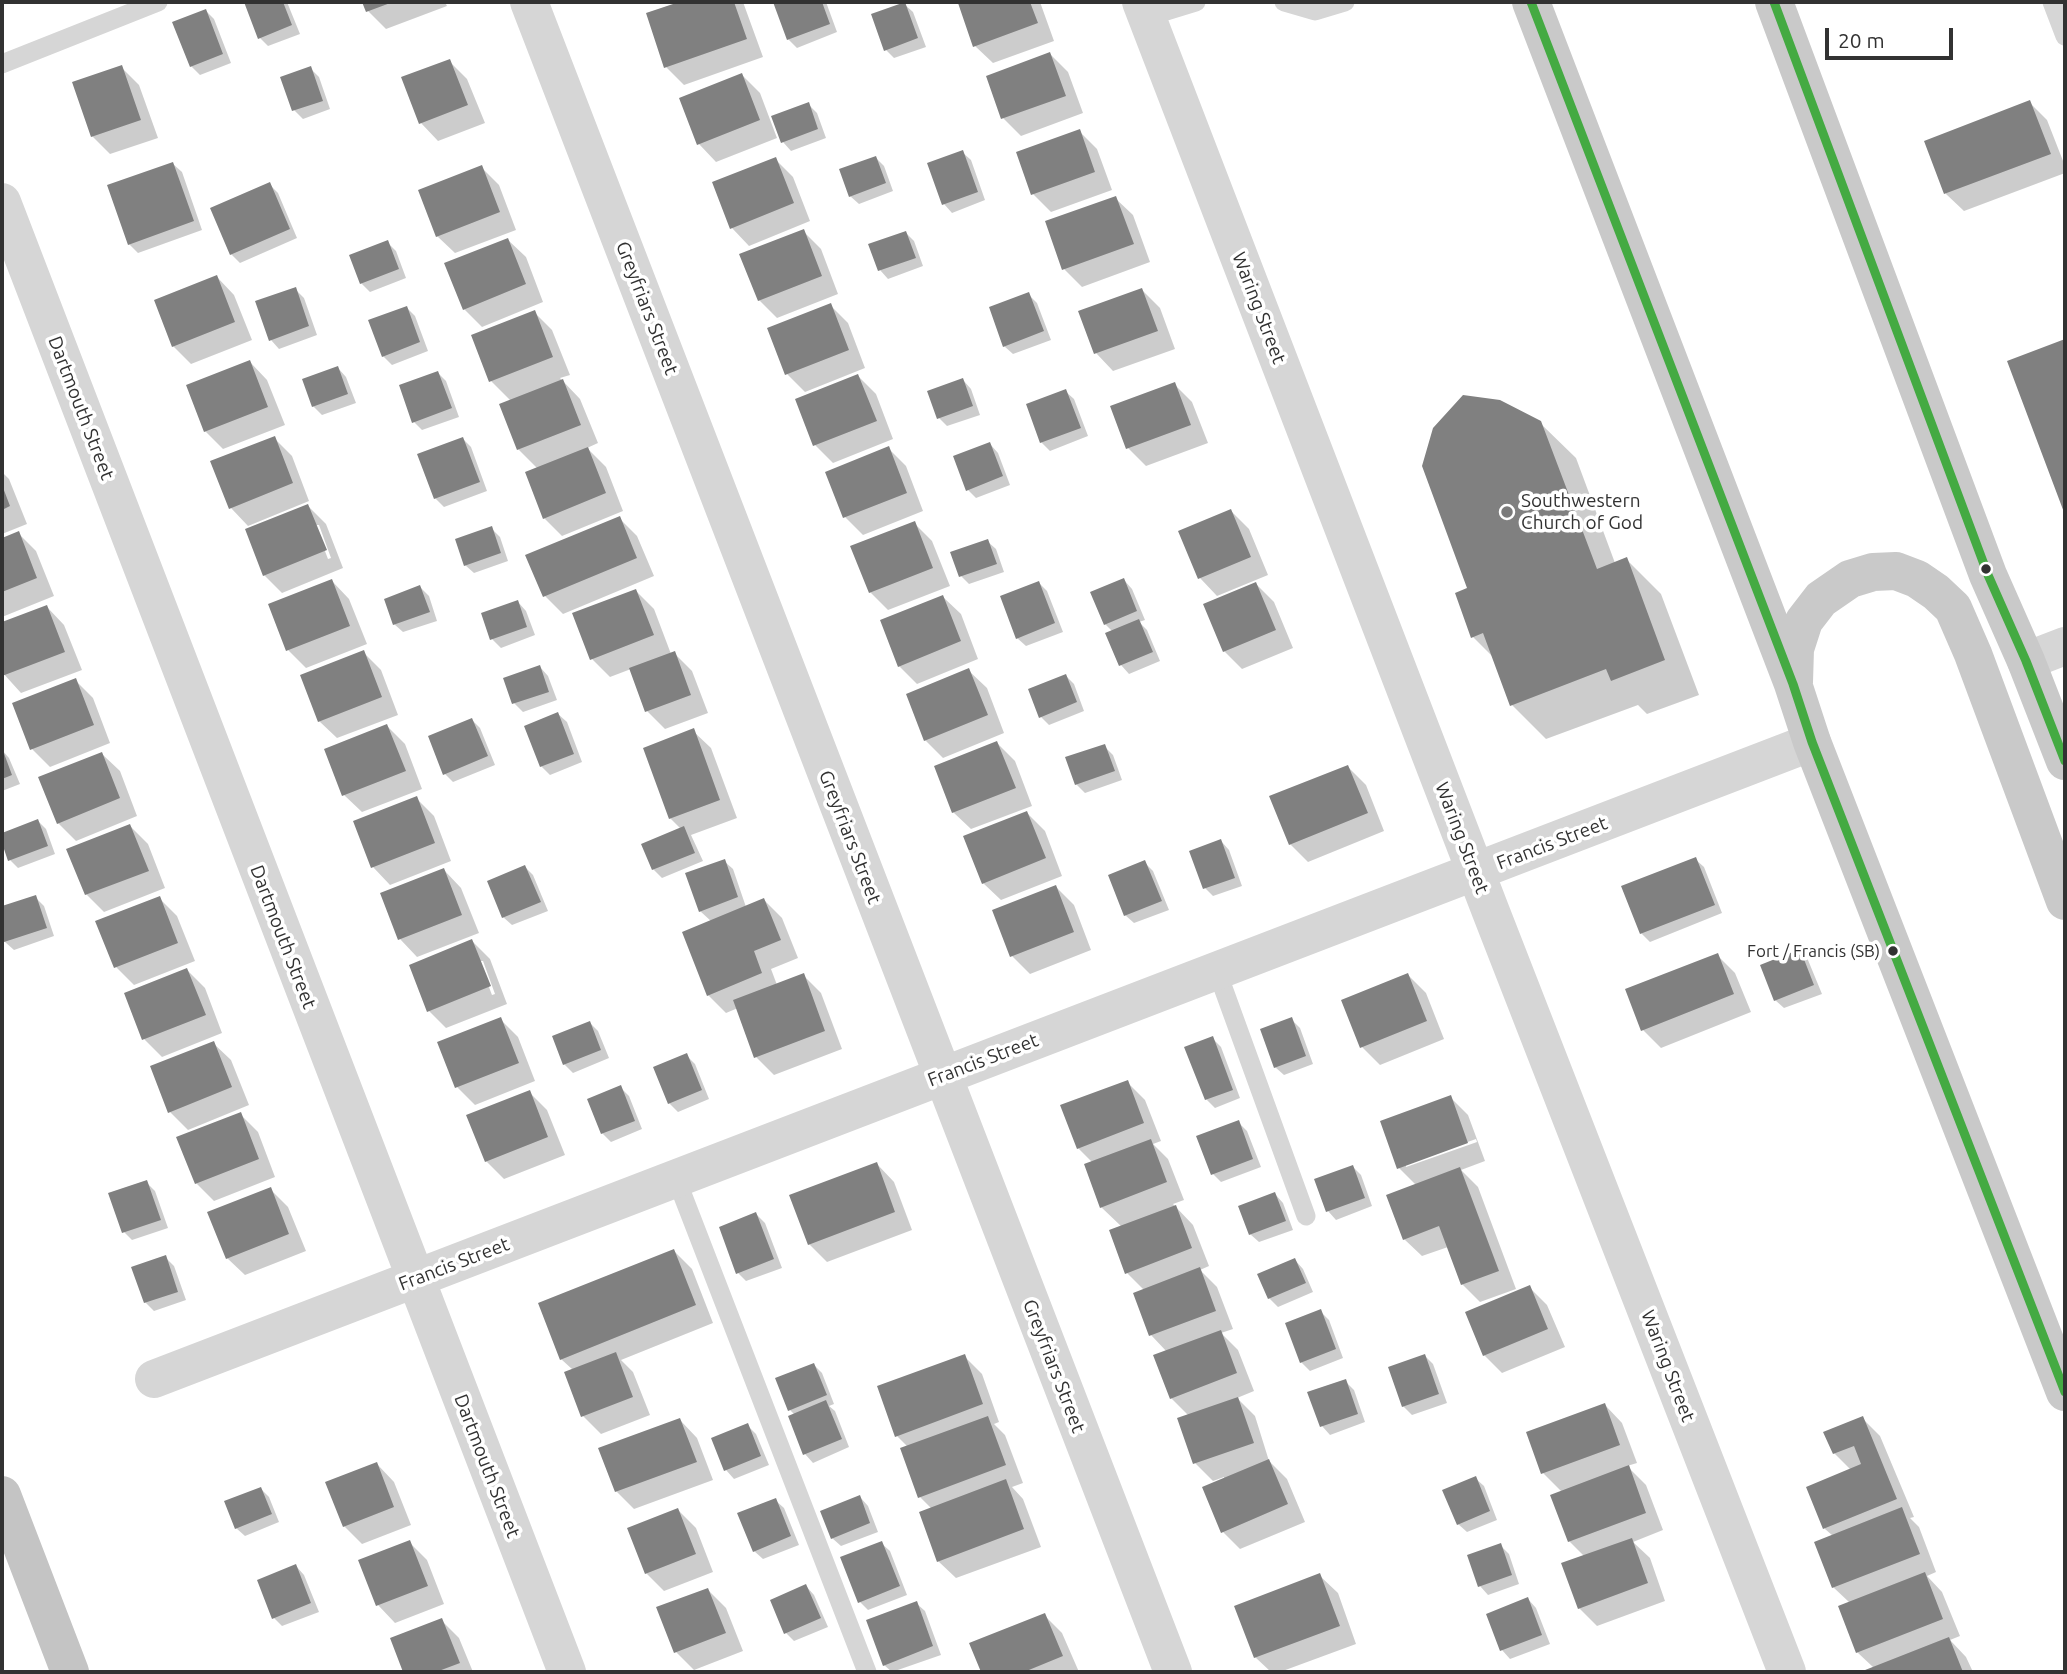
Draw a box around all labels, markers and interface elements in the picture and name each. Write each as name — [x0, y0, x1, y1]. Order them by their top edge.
scale bar — [1829, 14, 1957, 58]
text: 20 m — [1838, 28, 1885, 52]
street label: Greyfriars Street — [611, 238, 683, 378]
street label: Waring Street — [1227, 249, 1291, 367]
street label: Dartmouth Street — [43, 333, 119, 483]
place label: Southwestern Church of God — [1521, 490, 1643, 534]
marker: Southwestern Church of God — [1499, 504, 1515, 520]
unlabelled marker — [1979, 562, 1993, 576]
street label: Greyfriars Street — [814, 767, 886, 907]
street label: Waring Street — [1430, 779, 1494, 897]
street label: Francis Street — [1494, 811, 1610, 875]
street label: Dartmouth Street — [245, 862, 321, 1012]
place label: Fort / Francis (SB) — [1747, 941, 1880, 961]
marker: Fort / Francis (SB) — [1886, 944, 1900, 958]
street label: Francis Street — [925, 1028, 1041, 1092]
street label: Francis Street — [396, 1232, 512, 1296]
street label: Greyfriars Street — [1018, 1296, 1090, 1436]
street label: Waring Street — [1636, 1307, 1700, 1425]
street label: Dartmouth Street — [449, 1391, 525, 1541]

